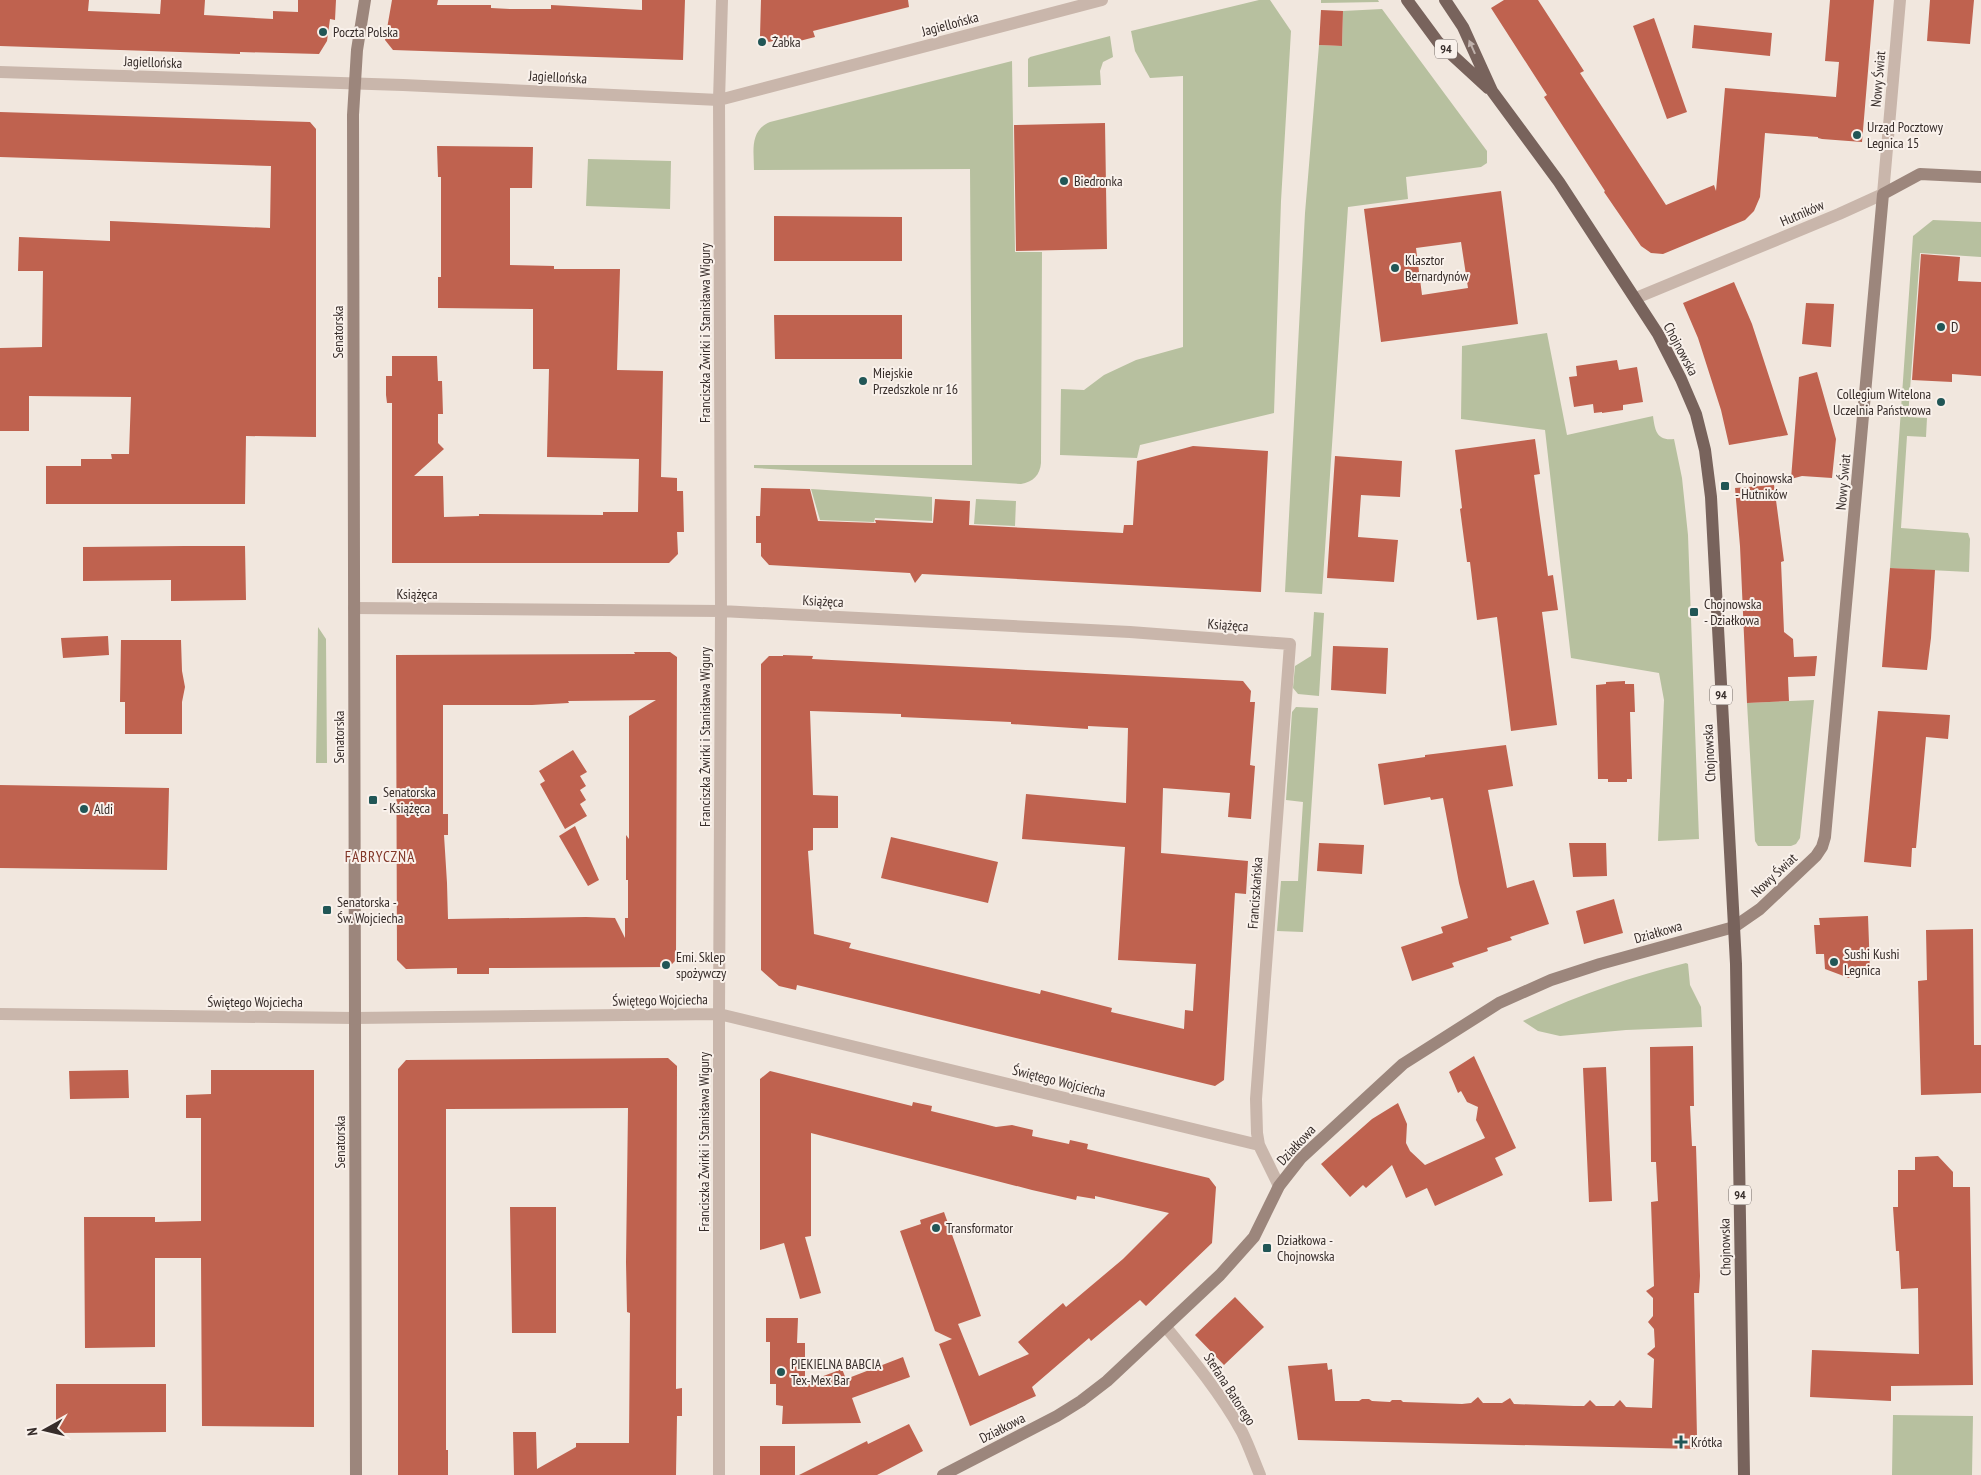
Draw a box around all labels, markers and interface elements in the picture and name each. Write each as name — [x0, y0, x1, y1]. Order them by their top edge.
street label: Jagiellońska — [919, 8, 980, 41]
place label: Poczta Polska — [333, 23, 398, 41]
marker: Poczta Polska — [317, 26, 329, 38]
place label: Żabka — [772, 33, 801, 51]
marker: Żabka — [756, 36, 768, 48]
road number: 94 — [1435, 40, 1457, 59]
one-way arrow — [1467, 40, 1475, 54]
street label: Nowy Świat — [1867, 50, 1889, 108]
street label: Jagiellońska — [123, 52, 182, 72]
street label: Jagiellońska — [527, 66, 588, 88]
place label: Urząd Pocztowy Legnica 15 — [1867, 118, 1944, 152]
marker: Urząd Pocztowy Legnica 15 — [1851, 129, 1863, 141]
place label: Biedronka — [1074, 172, 1123, 190]
marker: Biedronka — [1058, 175, 1070, 187]
street label: Hutników — [1777, 195, 1827, 230]
street label: Franciszka Żwirki i Stanisława Wigury — [696, 242, 714, 423]
place label: Klasztor Bernardynów — [1405, 251, 1469, 285]
marker: Klasztor Bernardynów — [1389, 262, 1401, 274]
street label: Senatorska — [329, 306, 347, 358]
place label: D — [1951, 318, 1958, 336]
street label: Chojnowska — [1660, 319, 1702, 379]
marker: D — [1935, 321, 1947, 333]
place label: Miejskie Przedszkole nr 16 — [873, 364, 958, 398]
marker: Miejskie Przedszkole nr 16 — [857, 375, 869, 387]
place label: Collegium Witelona Uczelnia Państwowa — [1833, 385, 1931, 419]
marker: Collegium Witelona Uczelnia Państwowa — [1935, 396, 1947, 408]
street label: Nowy Świat — [1832, 453, 1854, 511]
place label: Chojnowska - Hutników — [1735, 469, 1793, 503]
marker: Chojnowska - Hutników — [1719, 480, 1731, 492]
street label: Książęca — [396, 585, 438, 603]
street label: Książęca — [802, 591, 844, 611]
place label: Chojnowska - Działkowa — [1704, 595, 1762, 629]
marker: Chojnowska - Działkowa — [1688, 606, 1700, 618]
street label: Książęca — [1207, 615, 1249, 635]
street label: Franciszka Żwirki i Stanisława Wigury — [696, 646, 714, 827]
road number: 94 — [1710, 686, 1732, 704]
street label: Senatorska — [330, 711, 348, 763]
street label: Chojnowska — [1699, 724, 1719, 782]
place label: Senatorska - Książęca — [383, 783, 436, 817]
marker: Senatorska - Książęca — [367, 794, 379, 806]
place label: Aldi — [94, 800, 113, 818]
marker: Aldi — [78, 803, 90, 815]
district label: FABRYCZNA — [345, 847, 415, 866]
street label: Nowy Świat — [1747, 849, 1801, 901]
street label: Franciszkańska — [1244, 856, 1266, 930]
place label: Senatorska - Św. Wojciecha — [337, 893, 403, 927]
marker: Senatorska - Św. Wojciecha — [321, 904, 333, 916]
street label: Działkowa — [1632, 917, 1684, 947]
place label: Sushi Kushi Legnica — [1844, 945, 1900, 979]
place label: Emi. Sklep spożywczy — [676, 948, 727, 982]
marker: Sushi Kushi Legnica — [1828, 956, 1840, 968]
marker: Emi. Sklep spożywczy — [660, 959, 672, 971]
street label: Świętego Wojciecha — [612, 990, 708, 1010]
street label: Świętego Wojciecha — [207, 993, 303, 1011]
street label: Franciszka Żwirki i Stanisława Wigury — [695, 1051, 713, 1232]
street label: Świętego Wojciecha — [1010, 1061, 1108, 1101]
street label: Senatorska — [331, 1116, 349, 1168]
street label: Działkowa — [1273, 1121, 1319, 1169]
road number: 94 — [1729, 1186, 1751, 1204]
street label: Chojnowska — [1715, 1218, 1735, 1276]
place label: Transformator — [946, 1219, 1013, 1237]
marker: Transformator — [930, 1222, 942, 1234]
place label: Działkowa - Chojnowska — [1277, 1231, 1335, 1265]
marker: Działkowa - Chojnowska — [1261, 1242, 1273, 1254]
street label: Stefana Batorego — [1200, 1349, 1260, 1429]
place label: PIEKIELNA BABCIA Tex-Mex Bar — [791, 1355, 882, 1389]
marker: PIEKIELNA BABCIA Tex-Mex Bar — [775, 1366, 787, 1378]
north arrow — [20, 1405, 70, 1455]
street label: Działkowa — [976, 1409, 1028, 1447]
text: N — [23, 1427, 42, 1437]
place label: Krótka — [1691, 1433, 1722, 1451]
marker: Krótka — [1675, 1436, 1687, 1448]

